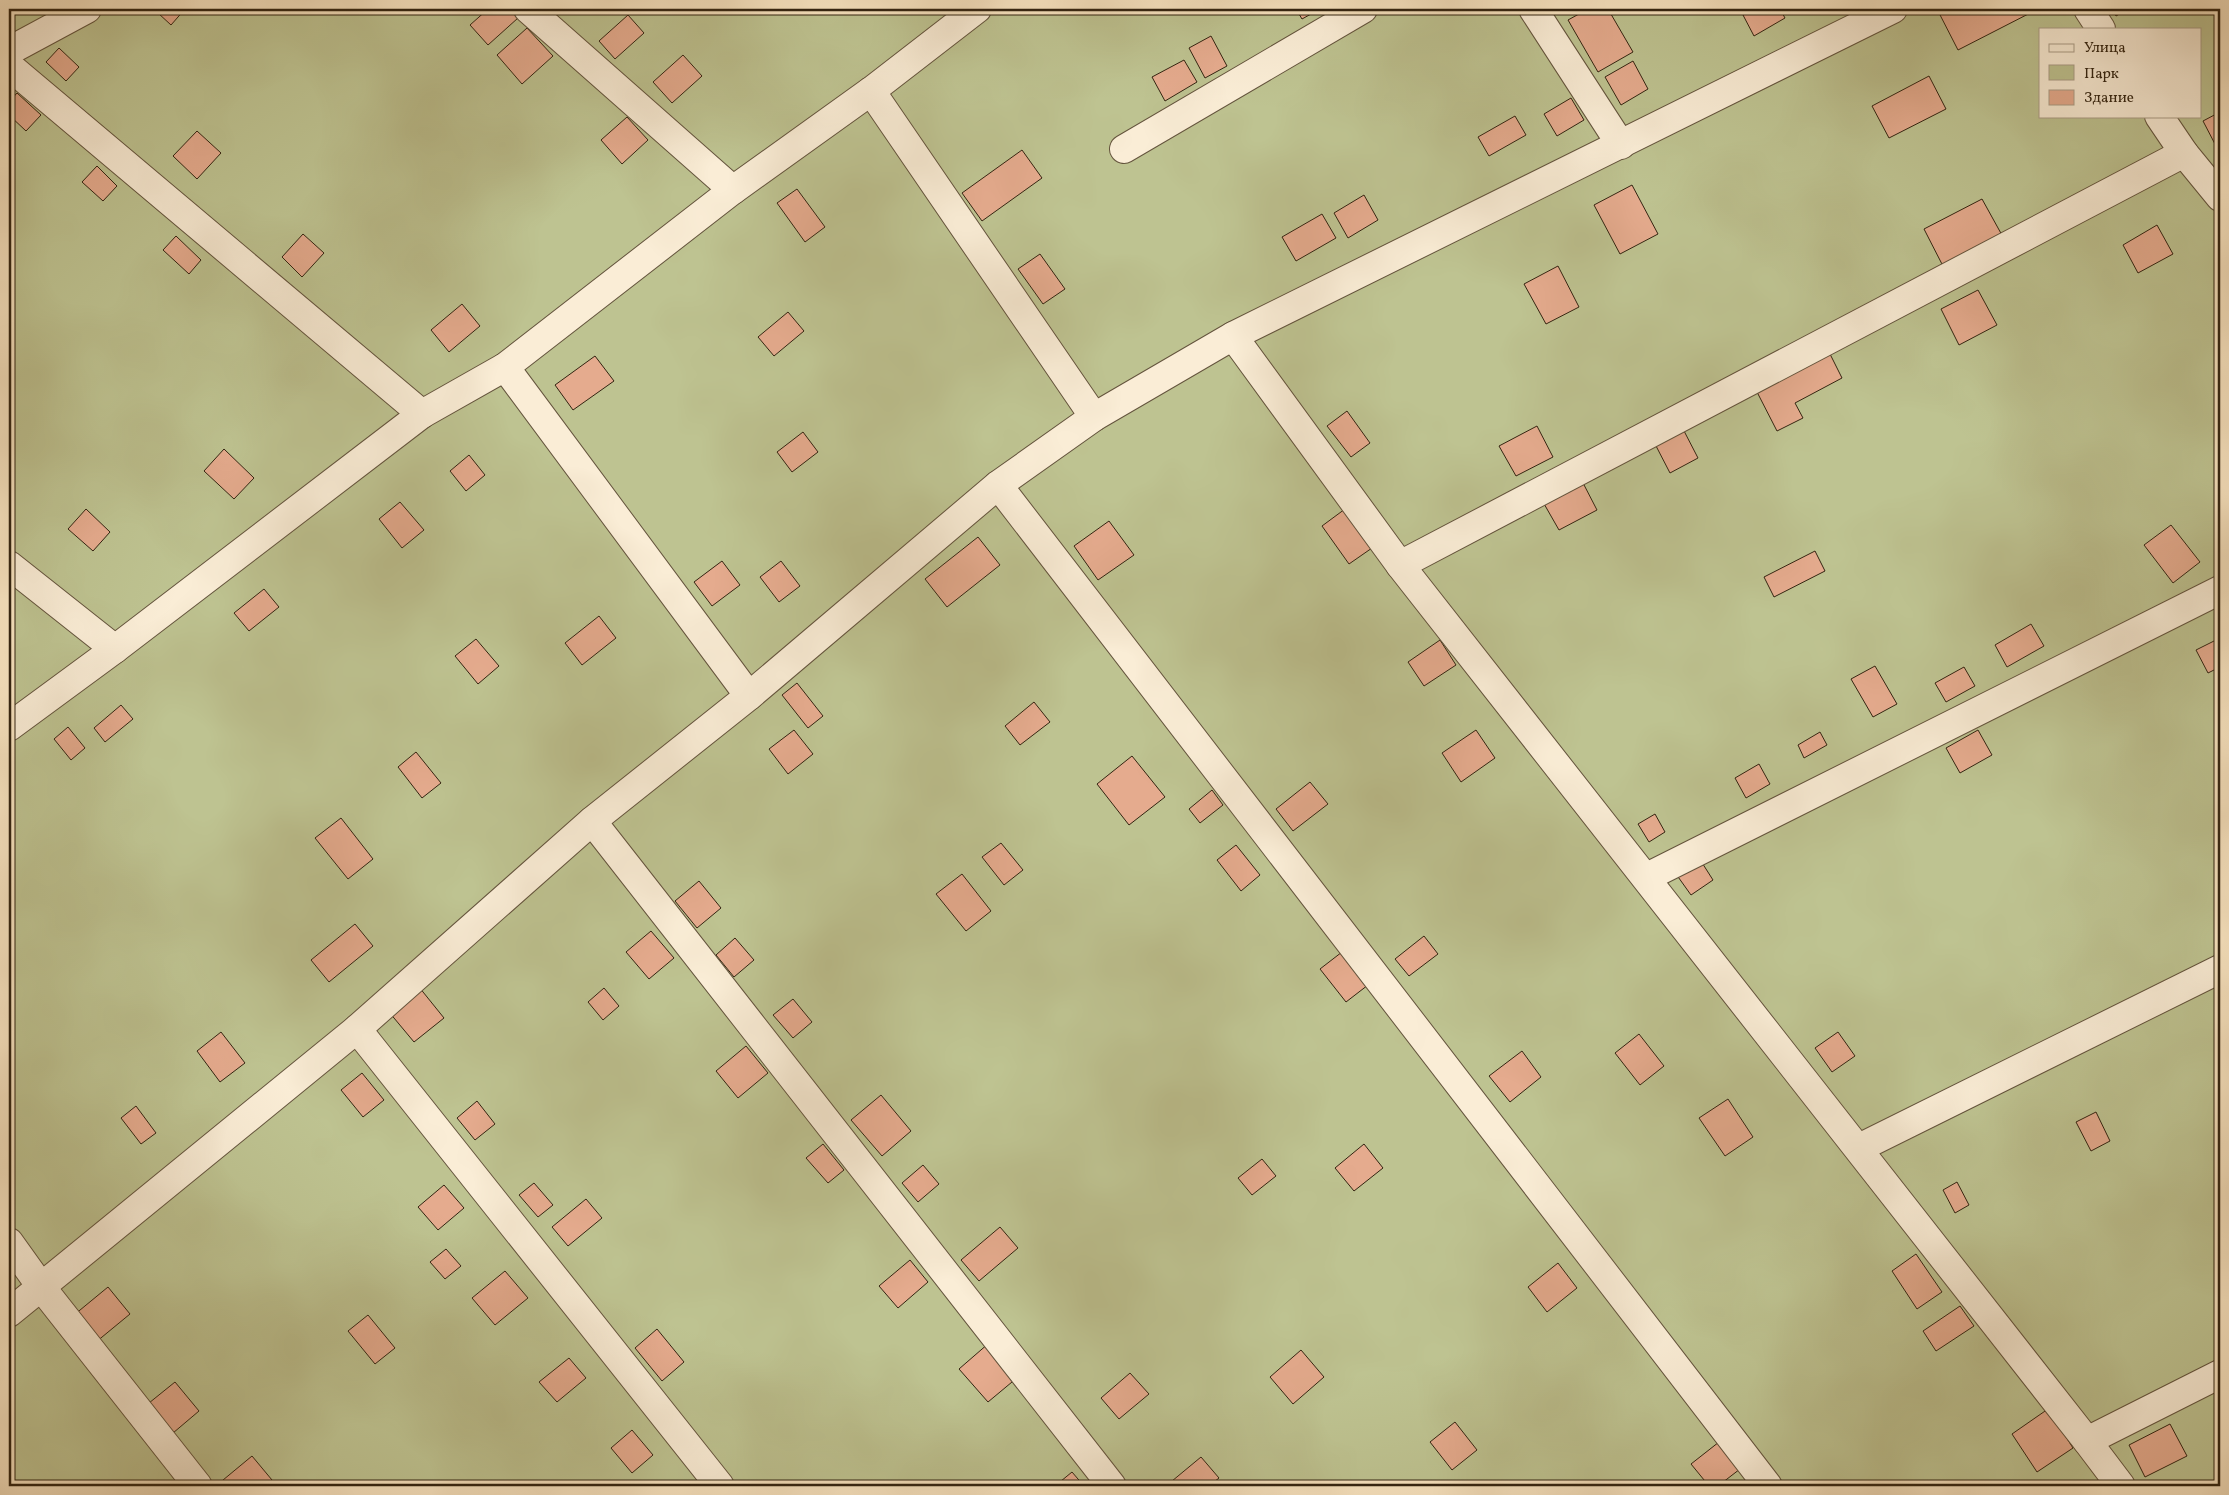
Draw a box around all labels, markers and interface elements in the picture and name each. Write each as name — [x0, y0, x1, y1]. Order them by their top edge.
legend — [2039, 28, 2202, 118]
text: Улица — [2084, 38, 2126, 59]
text: Парк — [2084, 64, 2119, 85]
text: Здание — [2084, 88, 2134, 109]

